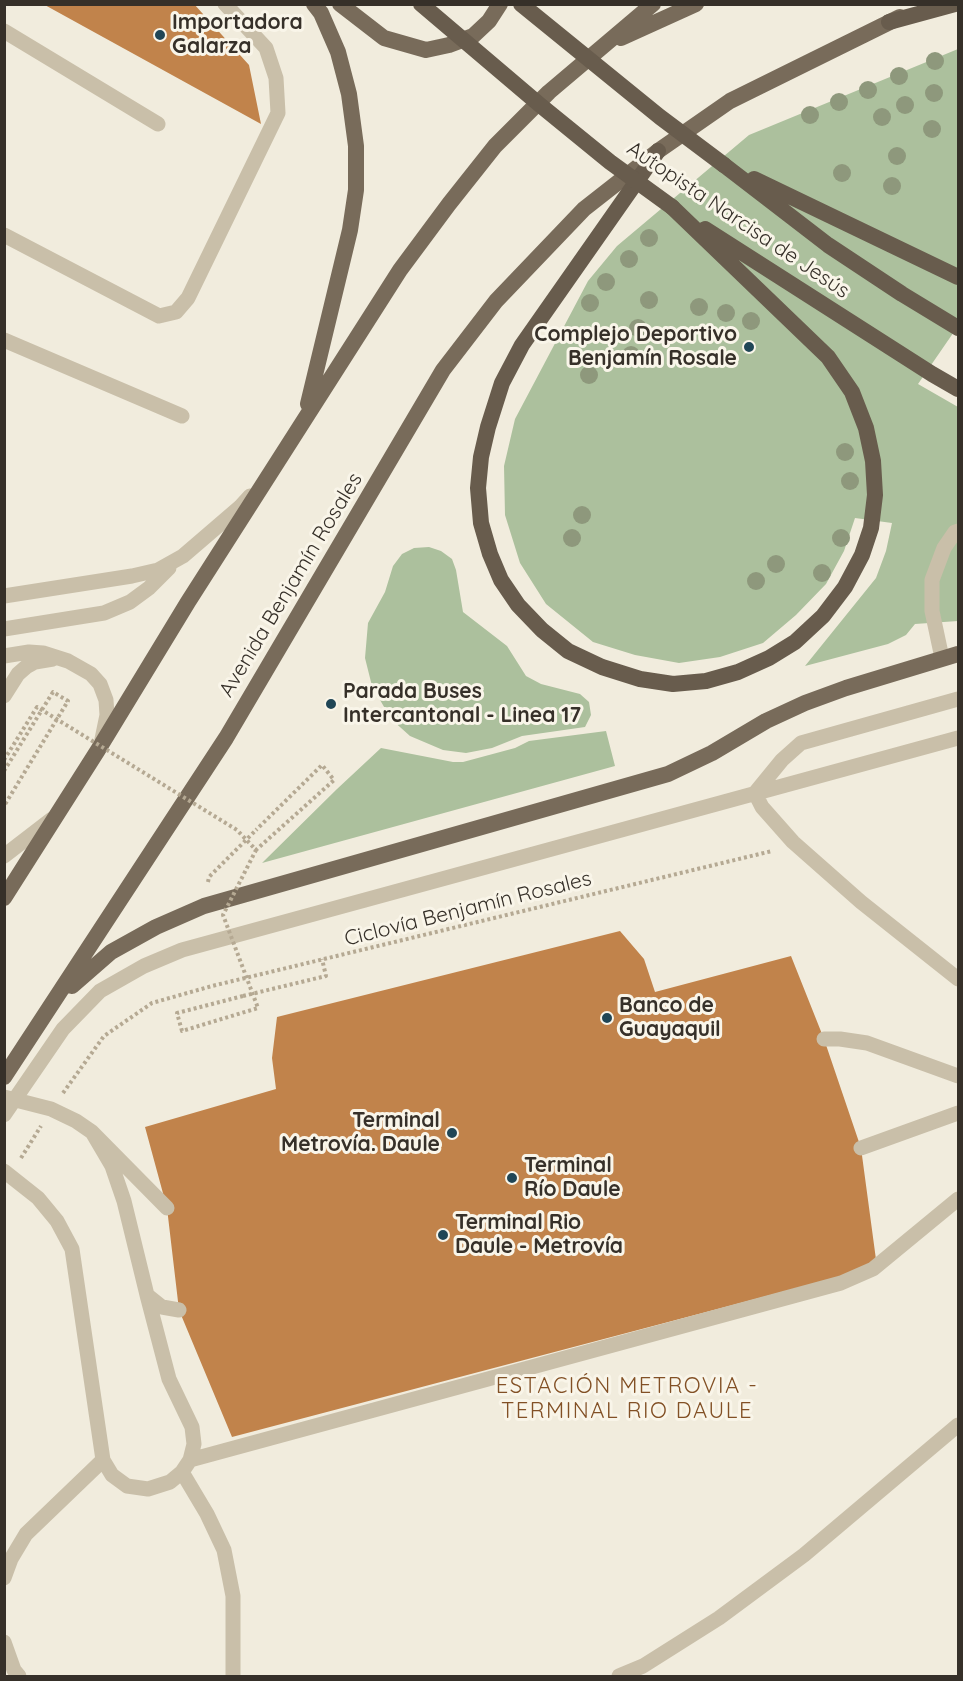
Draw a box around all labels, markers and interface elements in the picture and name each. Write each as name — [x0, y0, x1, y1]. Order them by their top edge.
place label: Importadora Galarza — [172, 10, 303, 60]
marker: Importadora Galarza — [153, 28, 167, 42]
street label: Autopista Narcisa de Jesús — [622, 136, 854, 304]
place label: Complejo Deportivo Benjamín Rosale — [534, 322, 737, 372]
marker: Complejo Deportivo Benjamín Rosale — [742, 340, 756, 354]
street label: Avenida Benjamín Rosales — [214, 468, 368, 702]
place label: Parada Buses Intercantonal - Linea 17 — [343, 679, 581, 729]
marker: Parada Buses Intercantonal - Linea 17 — [324, 697, 338, 711]
street label: Ciclovía Benjamín Rosales — [342, 866, 594, 952]
place label: Banco de Guayaquil — [619, 993, 721, 1043]
marker: Banco de Guayaquil — [600, 1011, 614, 1025]
place label: Terminal Metrovía. Daule — [281, 1108, 440, 1158]
marker: Terminal Metrovía. Daule — [445, 1126, 459, 1140]
place label: Terminal Río Daule — [524, 1153, 621, 1203]
marker: Terminal Río Daule — [505, 1171, 519, 1185]
place label: Terminal Rio Daule - Metrovía — [455, 1210, 623, 1260]
marker: Terminal Rio Daule - Metrovía — [436, 1228, 450, 1242]
district label: ESTACIÓN METROVIA - TERMINAL RIO DAULE — [496, 1373, 758, 1424]

